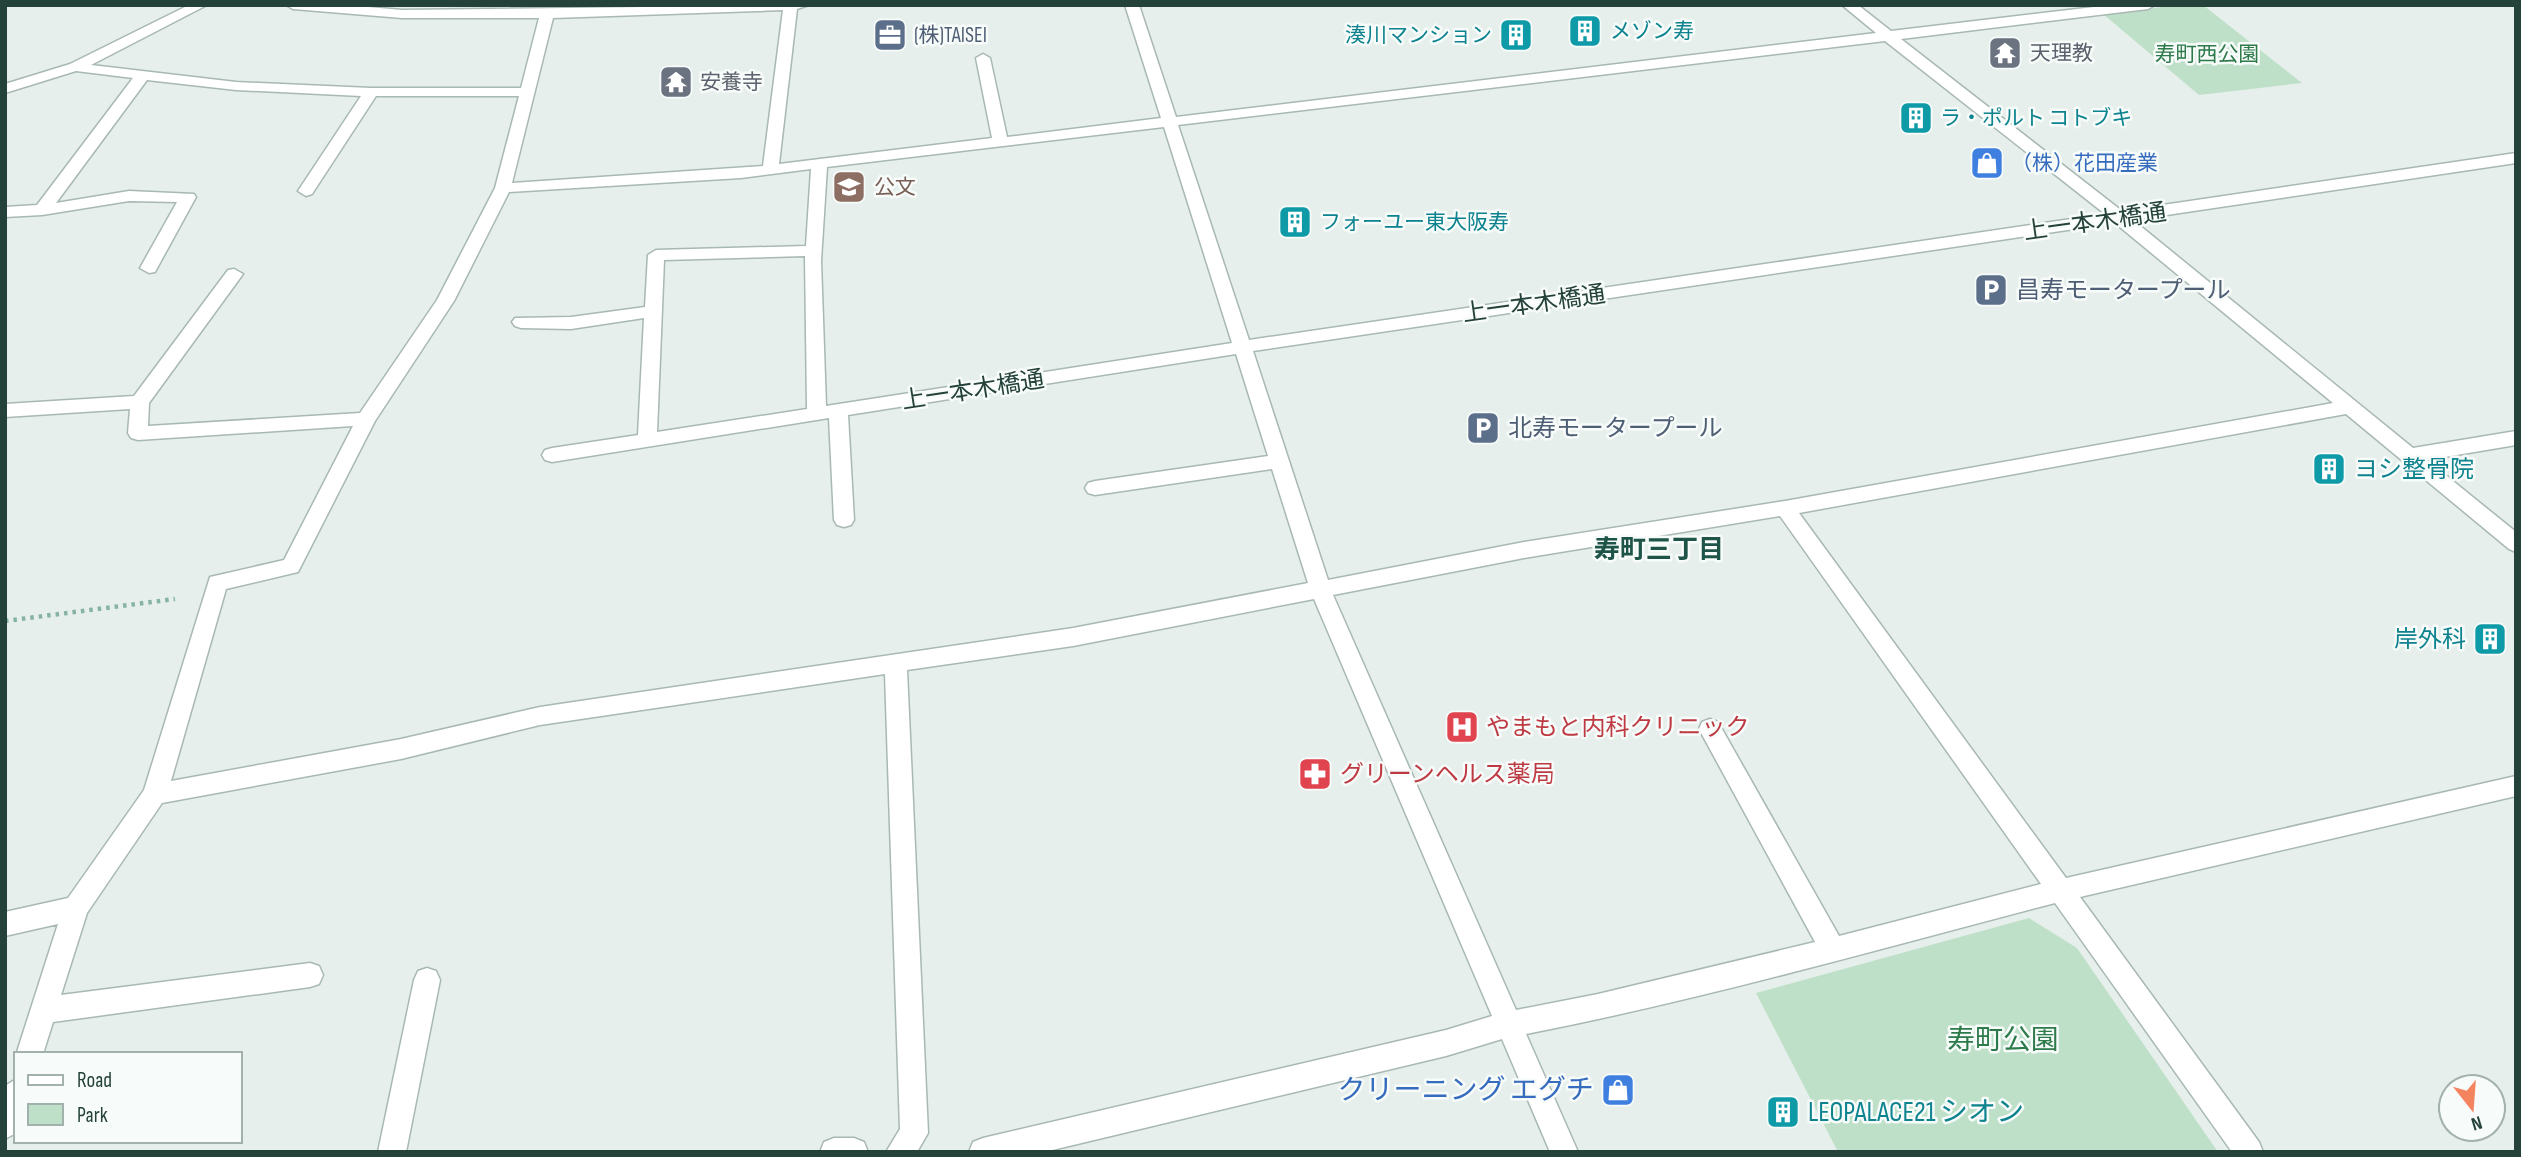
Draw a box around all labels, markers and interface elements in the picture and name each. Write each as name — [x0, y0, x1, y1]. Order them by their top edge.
building icon: メゾン寿 — [1566, 12, 1604, 50]
office icon: (株)TAISEI — [871, 16, 909, 54]
building icon: 湊川マンション — [1497, 16, 1535, 54]
place label: メゾン寿 — [1610, 19, 1694, 44]
place label: (株)TAISEI — [914, 23, 987, 48]
place label: 湊川マンション — [1345, 23, 1492, 48]
temple icon: 天理教 — [1986, 34, 2024, 72]
place label: 天理教 — [2030, 41, 2093, 66]
park label: 寿町西公園 — [2155, 42, 2260, 67]
temple icon: 安養寺 — [657, 63, 695, 101]
place label: 安養寺 — [700, 70, 763, 95]
building icon: ラ・ポルト コトブキ — [1897, 99, 1935, 137]
place label: ラ・ポルト コトブキ — [1940, 106, 2132, 131]
shop icon: （株）花田産業 — [1968, 144, 2006, 182]
place label: （株）花田産業 — [2011, 151, 2158, 176]
school or university icon: 公文 — [830, 168, 868, 206]
place label: 公文 — [874, 175, 916, 200]
street label: 上一本木橋通 — [2022, 198, 2168, 246]
building icon: フォーユー東大阪寿 — [1276, 203, 1314, 241]
place label: フォーユー東大阪寿 — [1320, 210, 1509, 235]
parking icon: 昌寿モータープール — [1972, 271, 2010, 309]
place label: 昌寿モータープール — [2016, 276, 2231, 305]
street label: 上一本木橋通 — [1461, 280, 1607, 328]
street label: 上一本木橋通 — [900, 364, 1046, 416]
parking icon: 北寿モータープール — [1464, 409, 1502, 447]
place label: 北寿モータープール — [1508, 414, 1723, 443]
building icon: ヨシ整骨院 — [2310, 450, 2348, 488]
place label: ヨシ整骨院 — [2354, 455, 2474, 484]
district label: 寿町三丁目 — [1594, 535, 1724, 566]
building icon: 岸外科 — [2471, 620, 2509, 658]
place label: 岸外科 — [2394, 625, 2466, 654]
hospital icon: やまもと内科クリニック — [1443, 708, 1481, 746]
place label: やまもと内科クリニック — [1486, 713, 1750, 742]
pharmacy icon: グリーンヘルス薬局 — [1296, 755, 1334, 793]
place label: グリーンヘルス薬局 — [1340, 760, 1555, 789]
park label: 寿町公園 — [1947, 1024, 2059, 1057]
legend — [14, 1052, 242, 1143]
text: Road — [77, 1068, 112, 1093]
shop icon: クリーニング エグチ — [1599, 1071, 1637, 1109]
north arrow — [2437, 1073, 2507, 1143]
place label: クリーニング エグチ — [1338, 1074, 1594, 1107]
building icon: LEOPALACE21 シオン — [1764, 1093, 1802, 1131]
place label: LEOPALACE21 シオン — [1808, 1096, 2024, 1129]
text: Park — [77, 1103, 108, 1128]
text: N — [2468, 1110, 2485, 1135]

